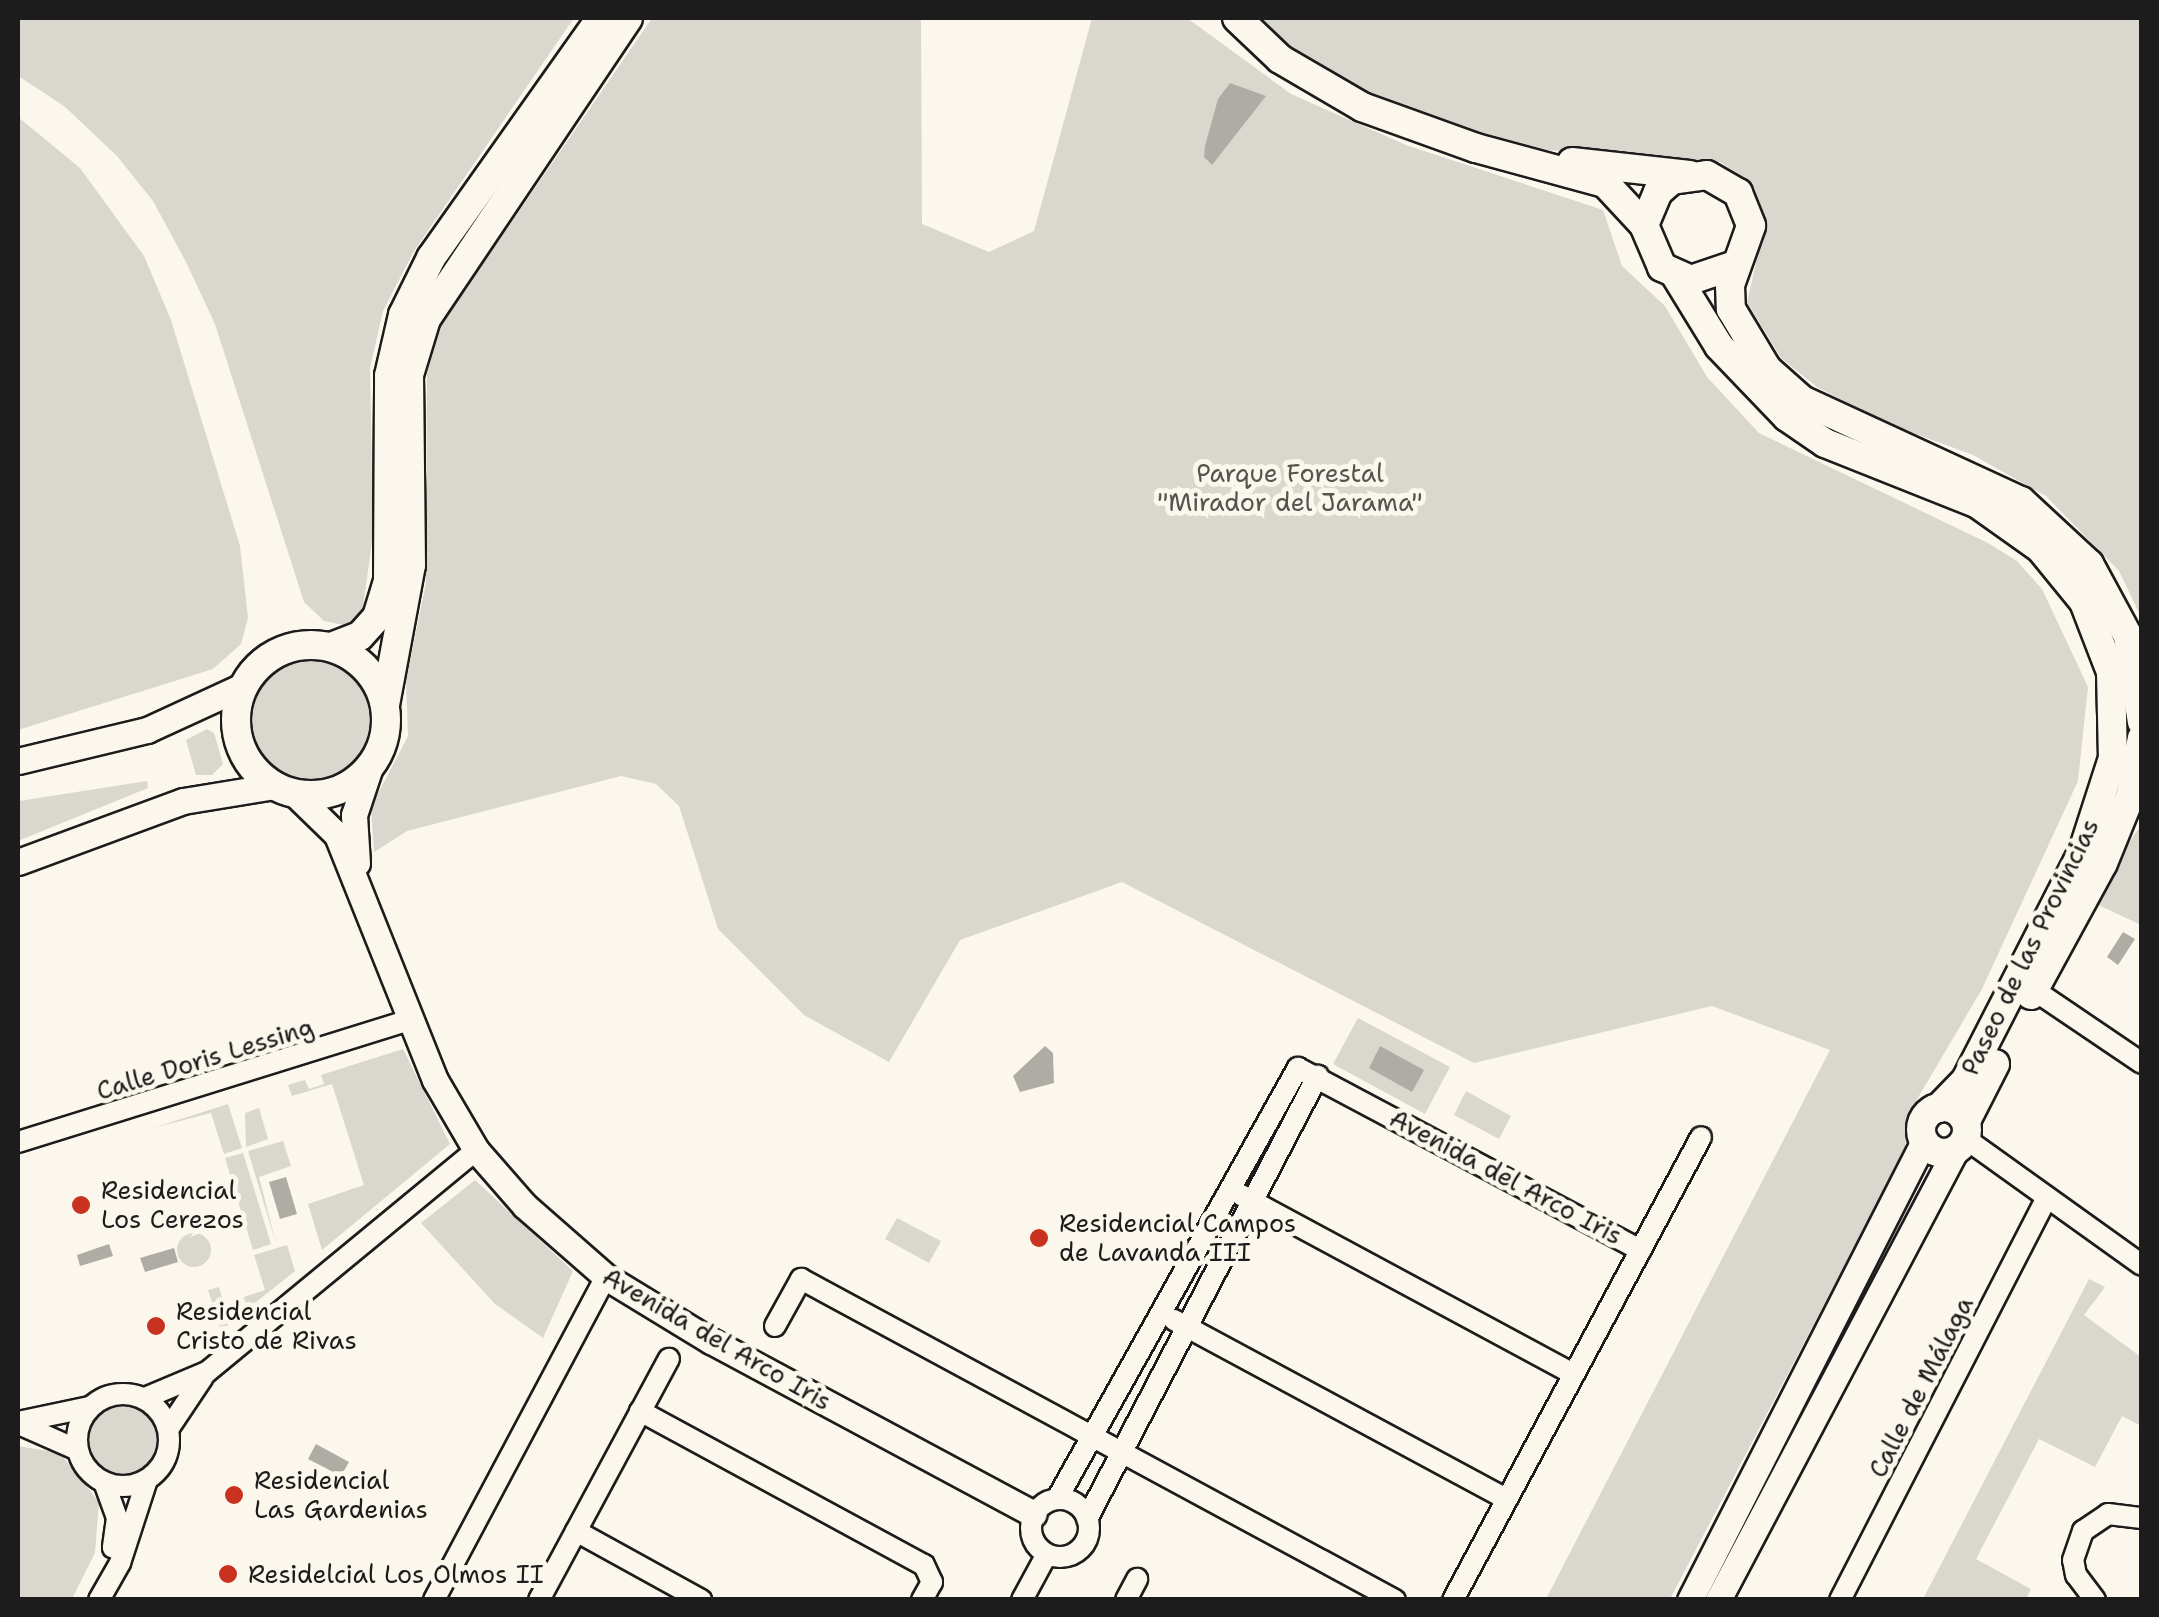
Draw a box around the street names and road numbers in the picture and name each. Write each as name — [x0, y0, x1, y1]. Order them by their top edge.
street label: Paseo de las Provincias — [1955, 814, 2105, 1080]
street label: Calle Doris Lessing — [93, 1012, 317, 1106]
street label: Avenida del Arco Iris — [1385, 1103, 1627, 1251]
street label: Avenida del Arco Iris — [597, 1261, 837, 1417]
street label: Calle de Málaga — [1862, 1291, 1980, 1483]

